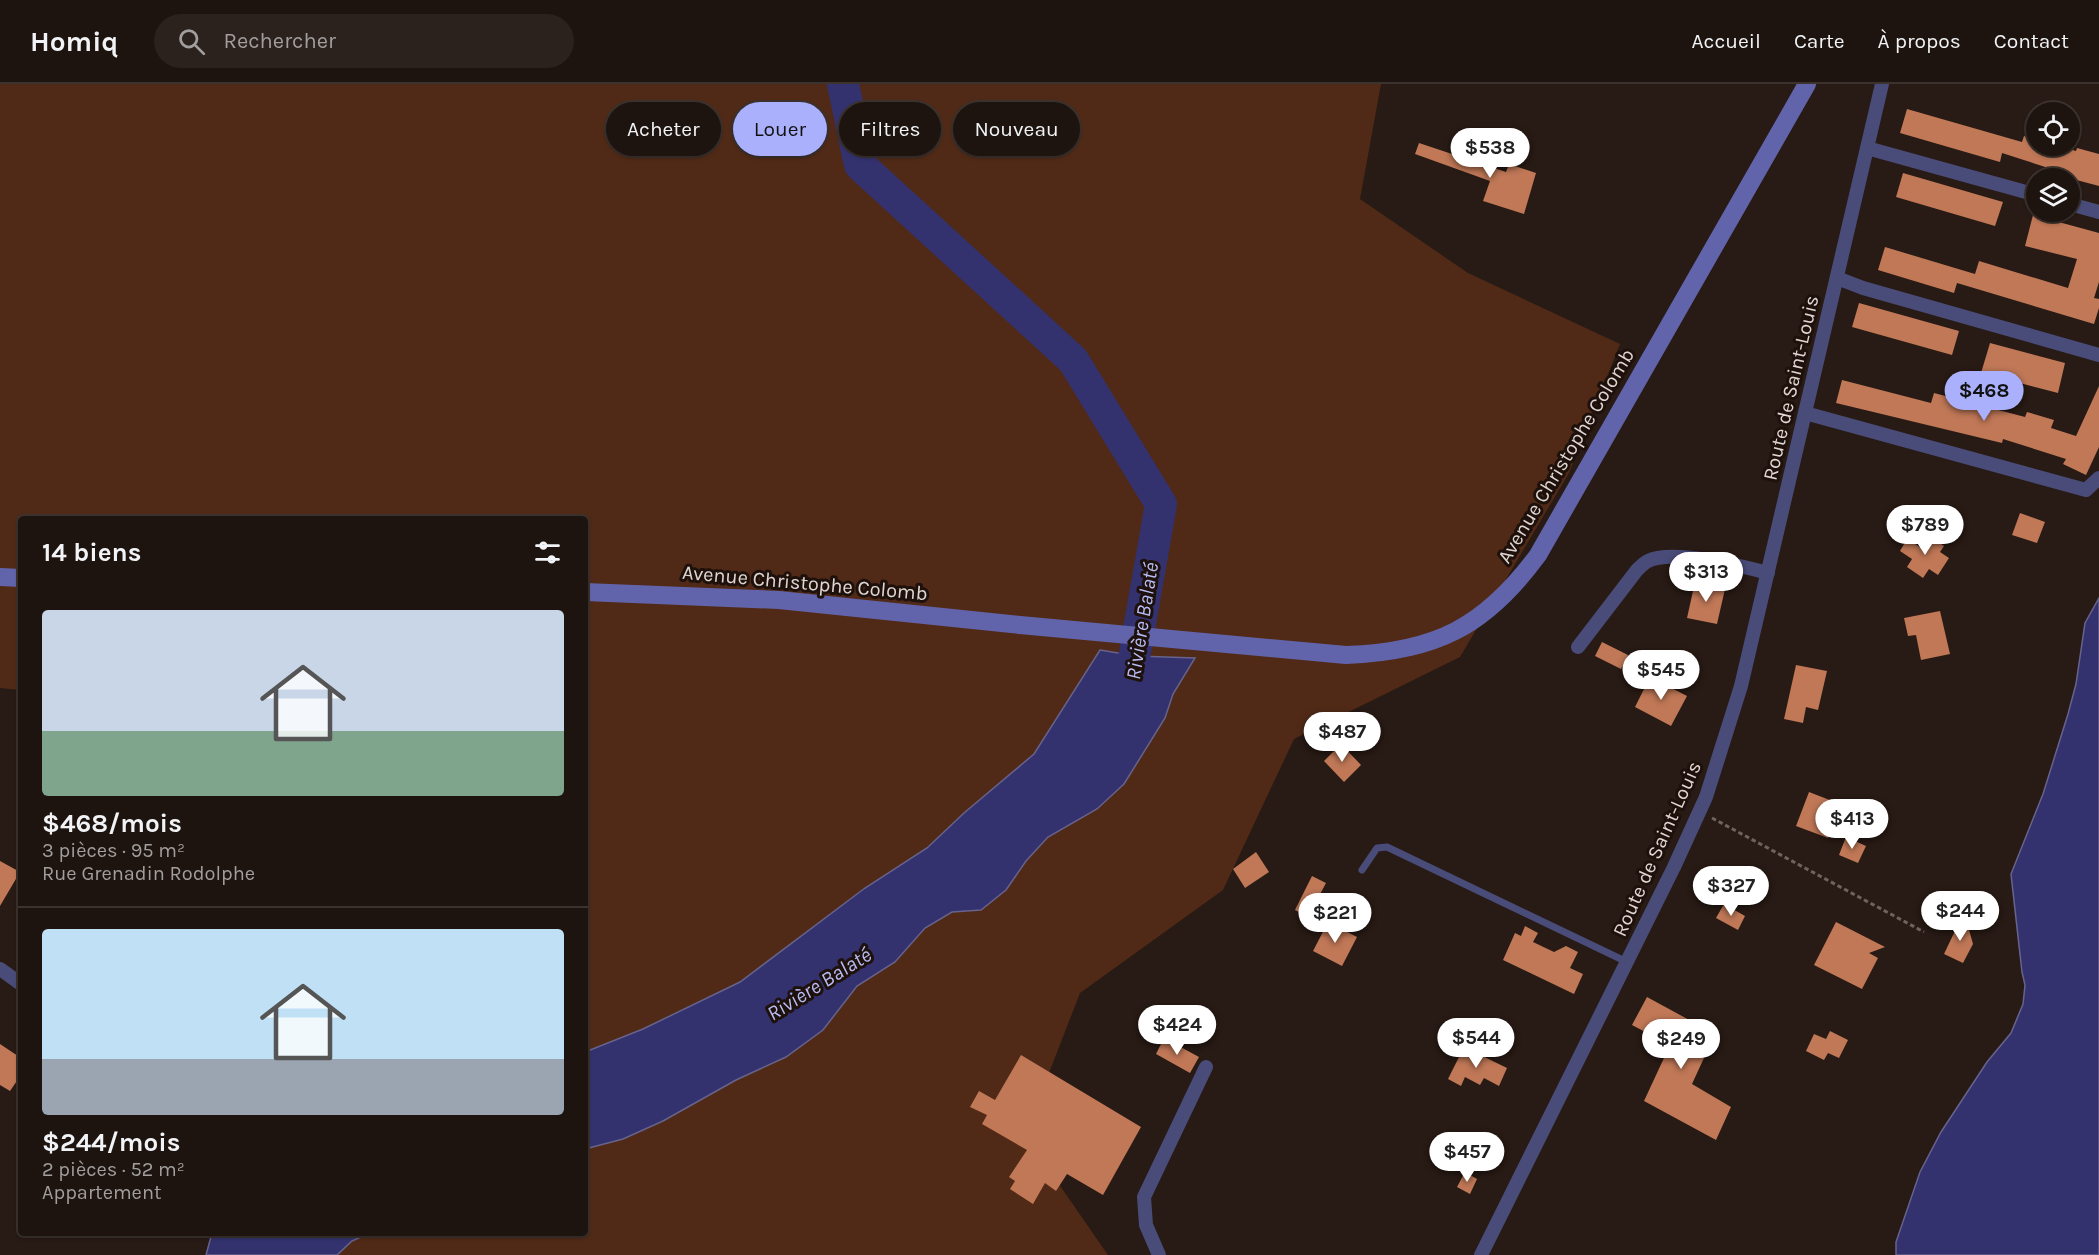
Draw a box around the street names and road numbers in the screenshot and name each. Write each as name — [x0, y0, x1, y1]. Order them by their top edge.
street label: Route de Saint-Louis — [1759, 293, 1823, 483]
street label: Avenue Christophe Colomb — [1493, 345, 1639, 567]
street label: Avenue Christophe Colomb — [681, 561, 929, 605]
street label: Route de Saint-Louis — [1608, 758, 1706, 940]

